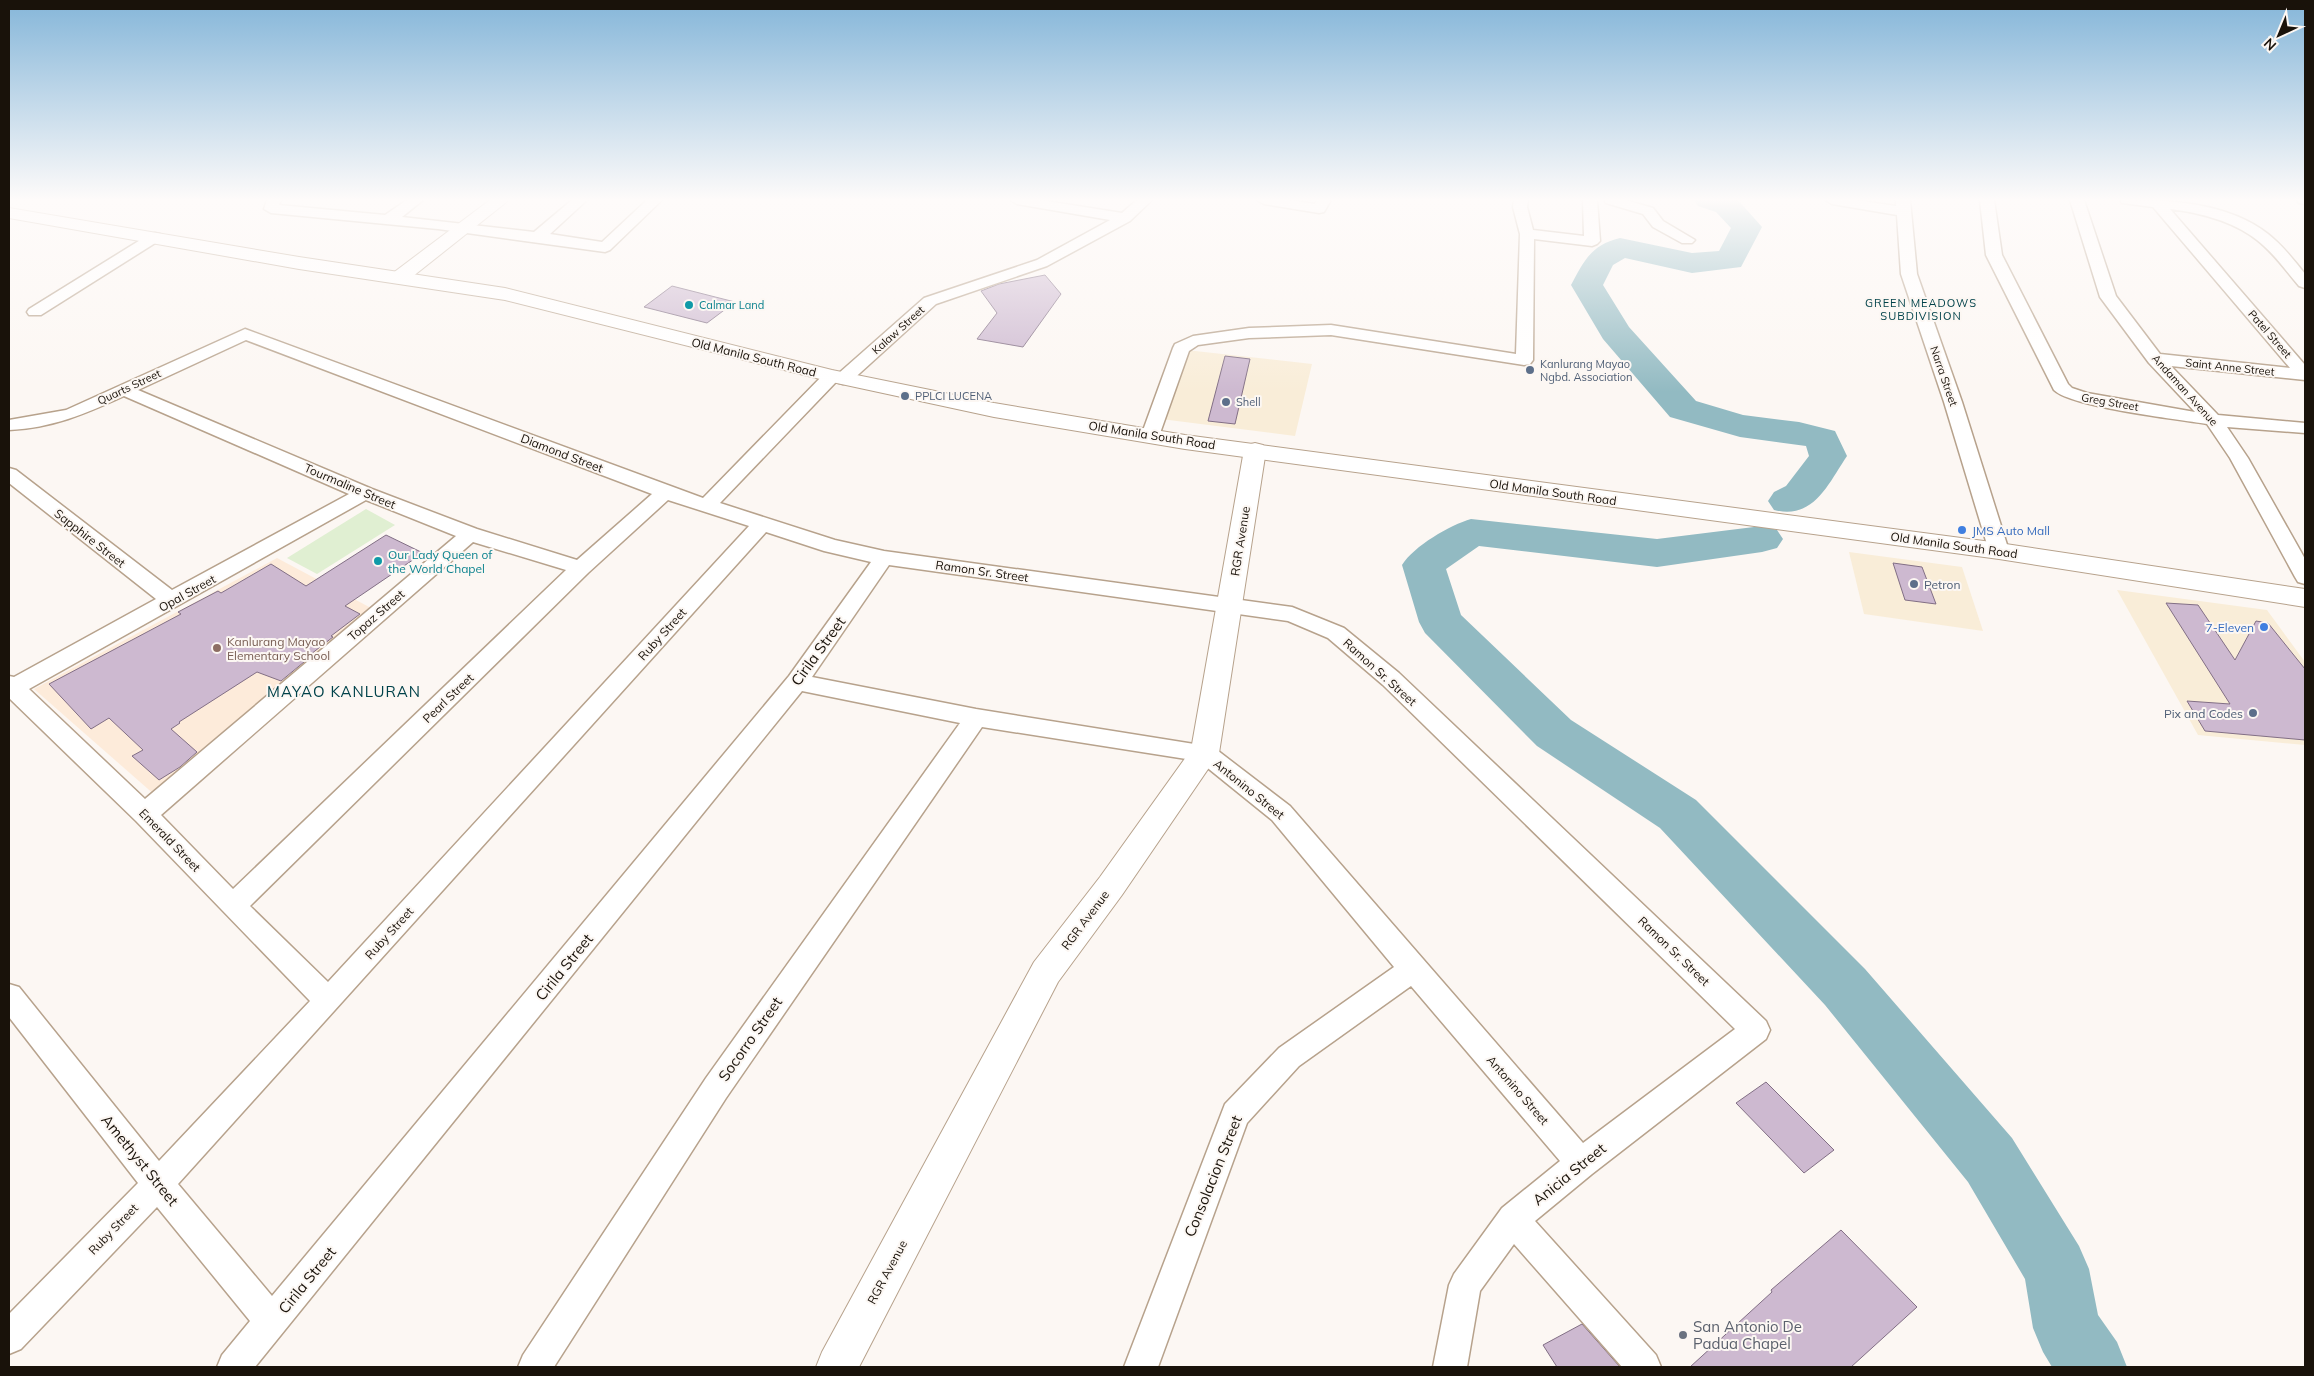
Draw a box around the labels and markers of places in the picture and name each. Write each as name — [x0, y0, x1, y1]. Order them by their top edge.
place label: Calmar Land — [699, 298, 764, 312]
marker: Calmar Land — [683, 299, 695, 311]
place label: Kanlurang Mayao Ngbd. Association — [1540, 357, 1633, 384]
marker: Kanlurang Mayao Ngbd. Association — [1524, 364, 1536, 376]
place label: PPLCI LUCENA — [915, 389, 992, 403]
marker: PPLCI LUCENA — [899, 390, 911, 402]
place label: Shell — [1236, 395, 1261, 409]
marker: Shell — [1220, 396, 1232, 408]
place label: JMS Auto Mall — [1972, 523, 2050, 538]
marker: JMS Auto Mall — [1956, 524, 1968, 536]
place label: Our Lady Queen of the World Chapel — [388, 547, 493, 576]
marker: Our Lady Queen of the World Chapel — [372, 555, 384, 567]
place label: Petron — [1924, 577, 1960, 592]
marker: Petron — [1908, 578, 1920, 590]
place label: 7-Eleven — [2205, 620, 2254, 635]
marker: 7-Eleven — [2258, 621, 2270, 633]
place label: Kanlurang Mayao Elementary School — [227, 634, 330, 663]
marker: Kanlurang Mayao Elementary School — [211, 642, 223, 654]
place label: Pix and Codes — [2164, 706, 2243, 721]
marker: Pix and Codes — [2247, 707, 2259, 719]
place label: San Antonio De Padua Chapel — [1693, 1317, 1802, 1353]
marker: San Antonio De Padua Chapel — [1677, 1329, 1689, 1341]

